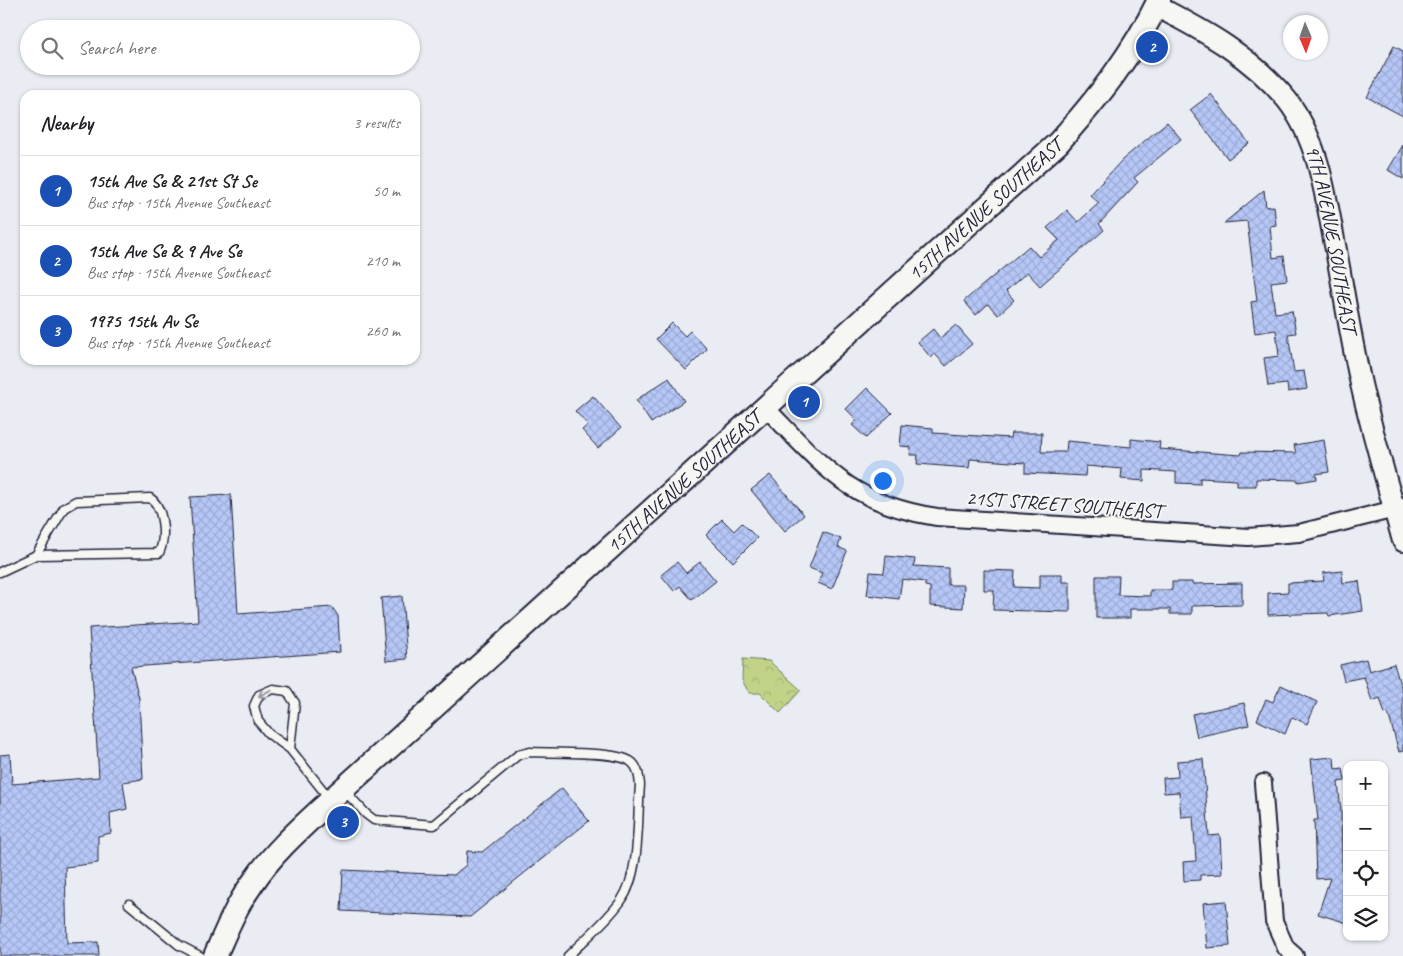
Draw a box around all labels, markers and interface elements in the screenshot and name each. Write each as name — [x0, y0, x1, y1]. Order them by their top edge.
north arrow — [1283, 15, 1328, 60]
search box — [20, 20, 420, 75]
pin: 2 — [1136, 28, 1168, 66]
icon: search — [38, 34, 66, 62]
text: Search here — [78, 36, 155, 60]
text: Nearby — [40, 110, 93, 136]
text: 3 results — [353, 113, 400, 133]
street label: 15TH AVENUE SOUTHEAST — [903, 130, 1071, 286]
street label: 9TH AVENUE SOUTHEAST — [1300, 142, 1363, 339]
text: 15th Ave Se & 21st St Se — [87, 169, 257, 193]
text: 1 — [52, 181, 60, 201]
text: 50 m — [373, 181, 400, 201]
text: Bus stop · 15th Avenue Southeast — [87, 193, 270, 213]
text: 15th Ave Se & 9 Ave Se — [87, 239, 242, 263]
text: 2 — [52, 251, 60, 271]
text: 210 m — [366, 251, 400, 271]
text: Bus stop · 15th Avenue Southeast — [87, 263, 270, 283]
text: 1975 15th Av Se — [87, 309, 198, 333]
text: 3 — [52, 321, 60, 341]
text: 260 m — [366, 321, 400, 341]
text: Bus stop · 15th Avenue Southeast — [87, 333, 270, 353]
pin: 1 — [788, 383, 820, 421]
street label: 15TH AVENUE SOUTHEAST — [602, 402, 770, 558]
your location — [870, 468, 896, 494]
street label: 21ST STREET SOUTHEAST — [965, 485, 1167, 524]
one-way arrow — [258, 688, 273, 698]
map controls — [1343, 761, 1388, 941]
button: + — [1343, 761, 1388, 806]
pin: 3 — [327, 803, 359, 841]
button: − — [1343, 806, 1388, 851]
button: locate — [1343, 851, 1388, 896]
button: layers — [1343, 896, 1388, 941]

